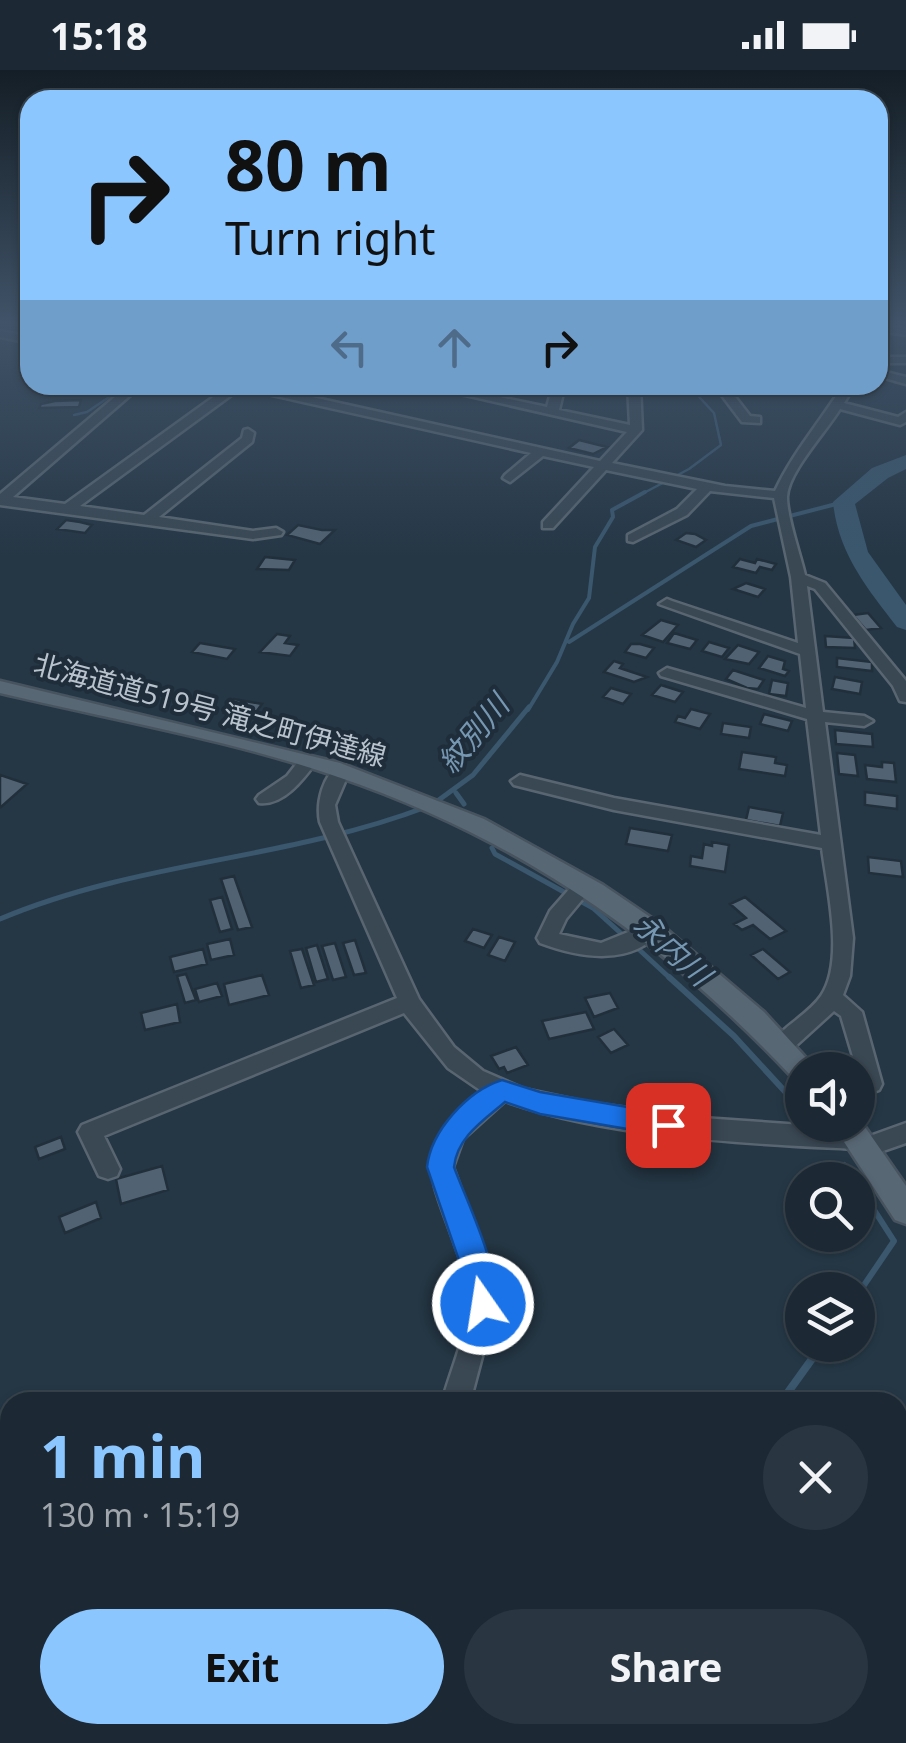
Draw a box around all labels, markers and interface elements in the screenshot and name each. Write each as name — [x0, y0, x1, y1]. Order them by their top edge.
text: 15:18 — [50, 9, 148, 61]
text: 80 m — [225, 116, 392, 212]
icon: right — [60, 130, 190, 260]
text: Turn right — [225, 207, 436, 268]
icon: left — [322, 320, 377, 375]
icon: ahead — [427, 320, 482, 375]
icon: right — [532, 320, 587, 375]
street label: 北海道道519号 滝之町伊達線 — [30, 644, 391, 774]
water label: 紋別川 — [428, 683, 519, 781]
water label: 永内川 — [626, 904, 722, 996]
map controls — [785, 1052, 875, 1362]
button: sound — [785, 1052, 875, 1142]
pin — [626, 1083, 711, 1168]
icon: arrive — [641, 1098, 696, 1153]
button: search — [785, 1162, 875, 1252]
position arrow — [431, 1252, 535, 1356]
button: layers — [785, 1272, 875, 1362]
text: 1 min — [40, 1414, 205, 1496]
button: close — [763, 1425, 868, 1530]
text: 130 m · 15:19 — [40, 1493, 240, 1536]
button: Exit — [40, 1609, 444, 1724]
button: Share — [464, 1609, 868, 1724]

